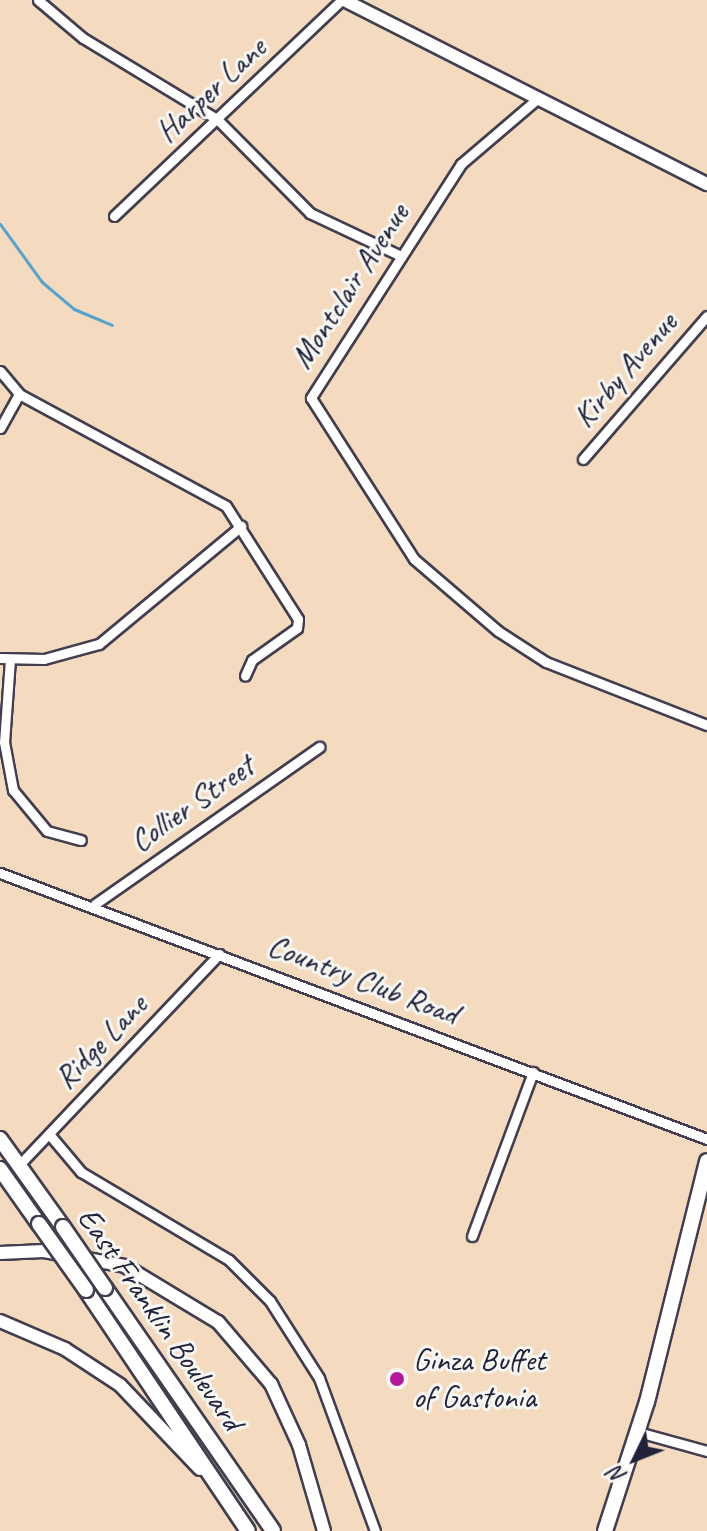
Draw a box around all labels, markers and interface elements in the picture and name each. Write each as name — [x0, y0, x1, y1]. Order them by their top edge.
street label: Harper Lane — [148, 29, 274, 151]
street label: Montclair Avenue — [283, 197, 417, 375]
street label: Kirby Avenue — [565, 305, 685, 435]
street label: Collier Street — [123, 747, 261, 861]
street label: Country Club Road — [262, 926, 464, 1034]
street label: Ridge Lane — [46, 986, 156, 1098]
street label: East Franklin Boulevard — [69, 1200, 251, 1438]
place label: Ginza Buffet of Gastonia — [413, 1342, 545, 1417]
marker: Ginza Buffet of Gastonia — [388, 1370, 406, 1388]
north arrow — [595, 1419, 675, 1499]
text: N — [603, 1461, 632, 1490]

